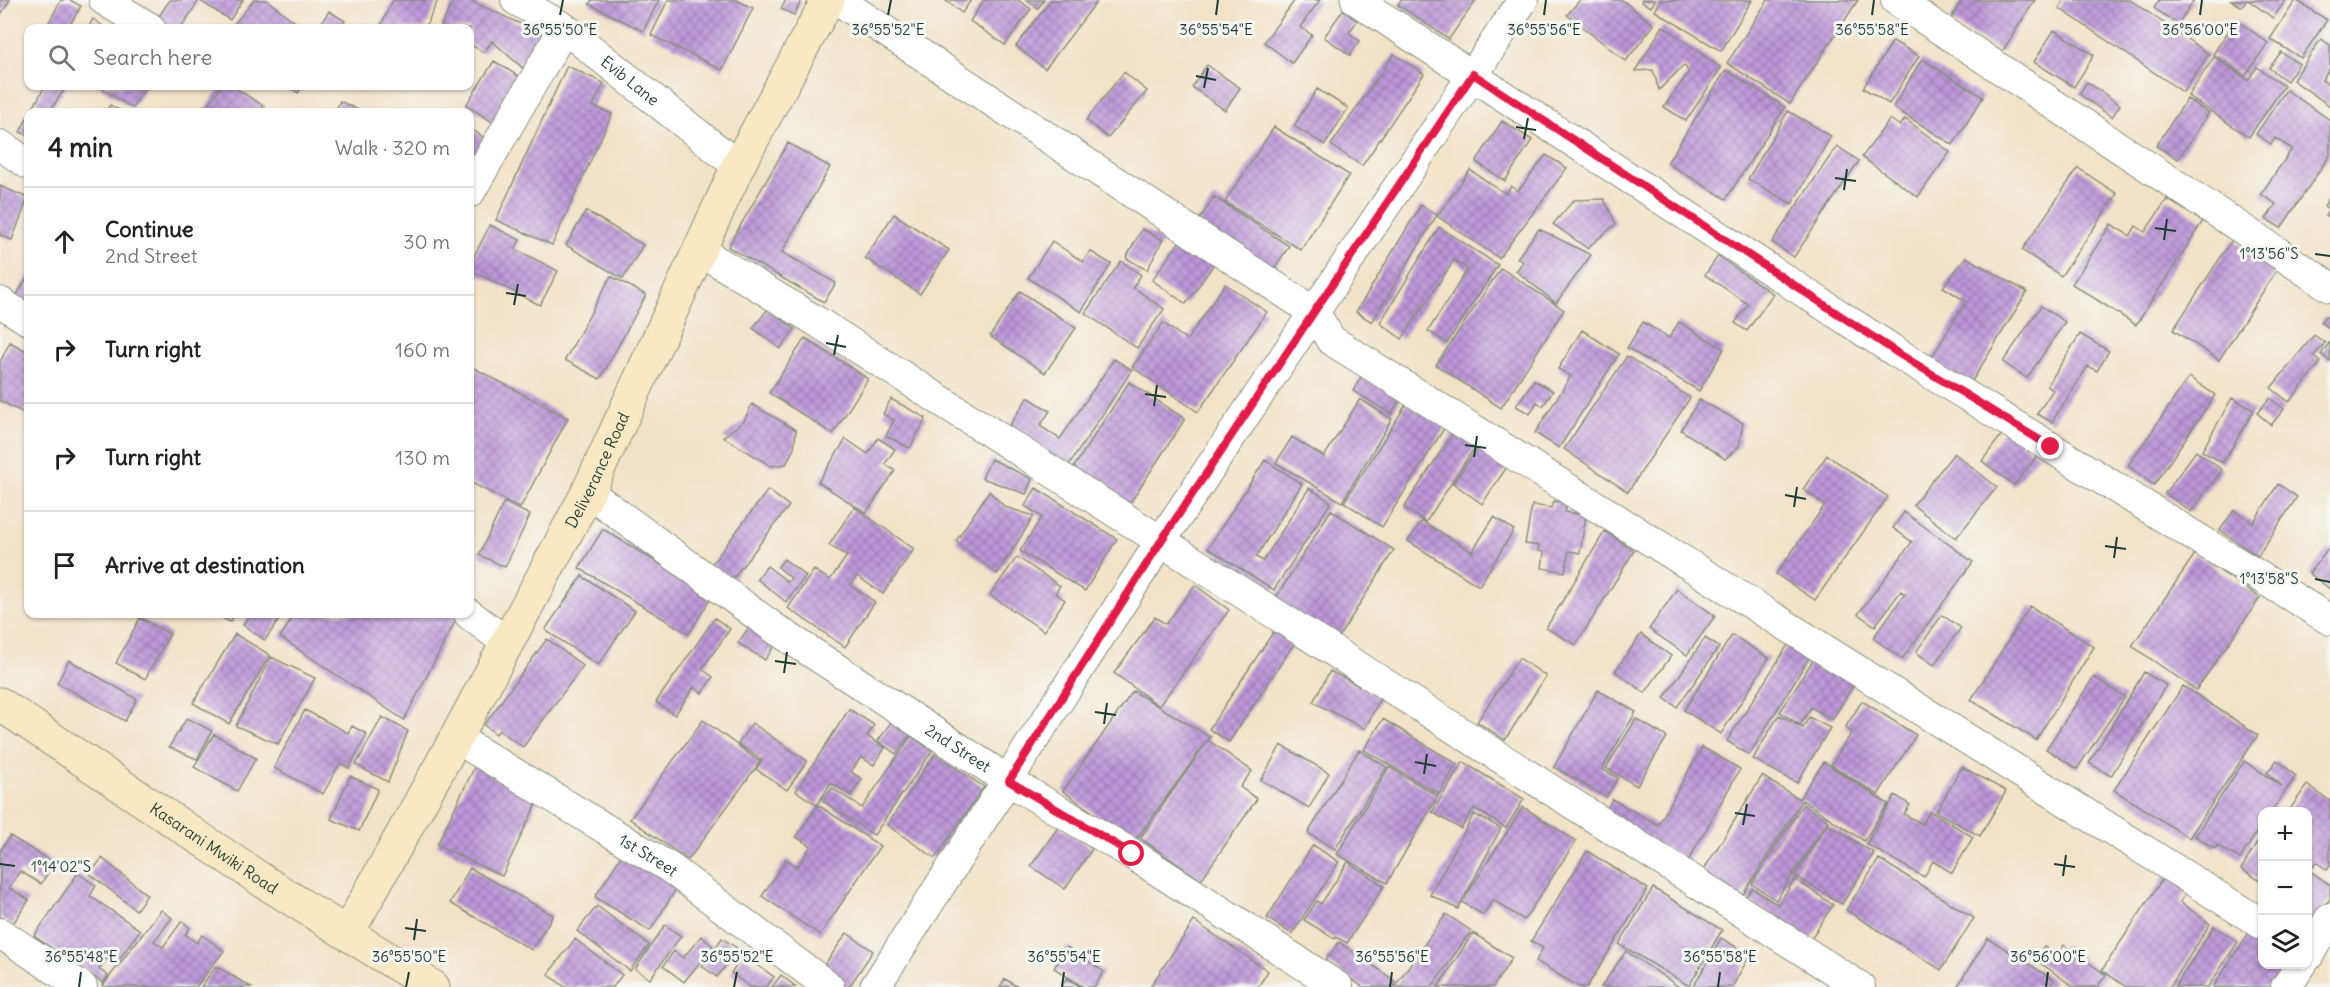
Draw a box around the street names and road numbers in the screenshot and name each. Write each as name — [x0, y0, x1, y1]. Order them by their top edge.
street label: Evib Lane — [597, 51, 663, 110]
street label: Deliverance Road — [561, 409, 633, 531]
street label: 2nd Street — [922, 719, 995, 777]
street label: Kasarani Mwiki Road — [146, 798, 282, 898]
street label: 1st Street — [615, 829, 682, 881]

